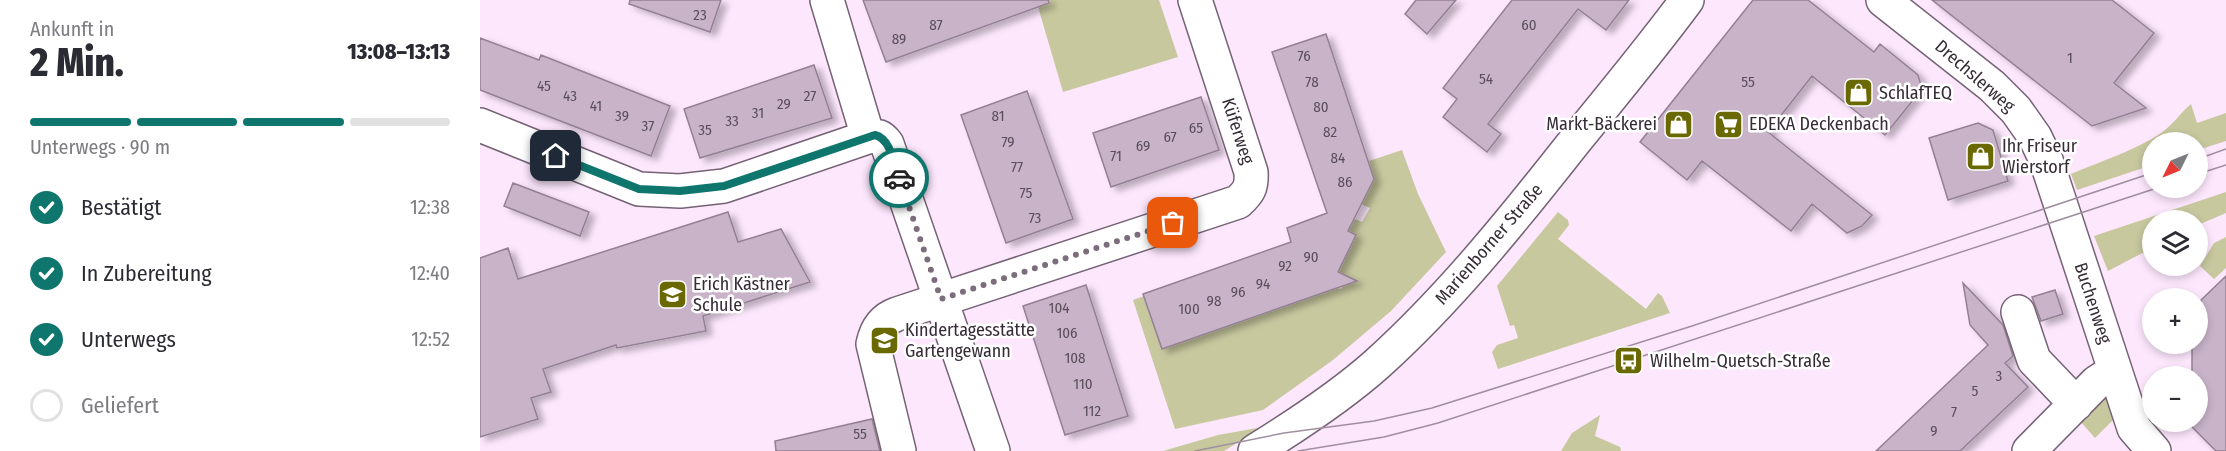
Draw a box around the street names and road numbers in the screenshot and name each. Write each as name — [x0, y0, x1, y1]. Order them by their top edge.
street label: Drechslerweg — [1930, 35, 2020, 117]
street label: Küferweg — [1217, 95, 1259, 167]
street label: Marienborner Straße — [1431, 179, 1548, 309]
street label: Buchenweg — [2070, 260, 2117, 347]

